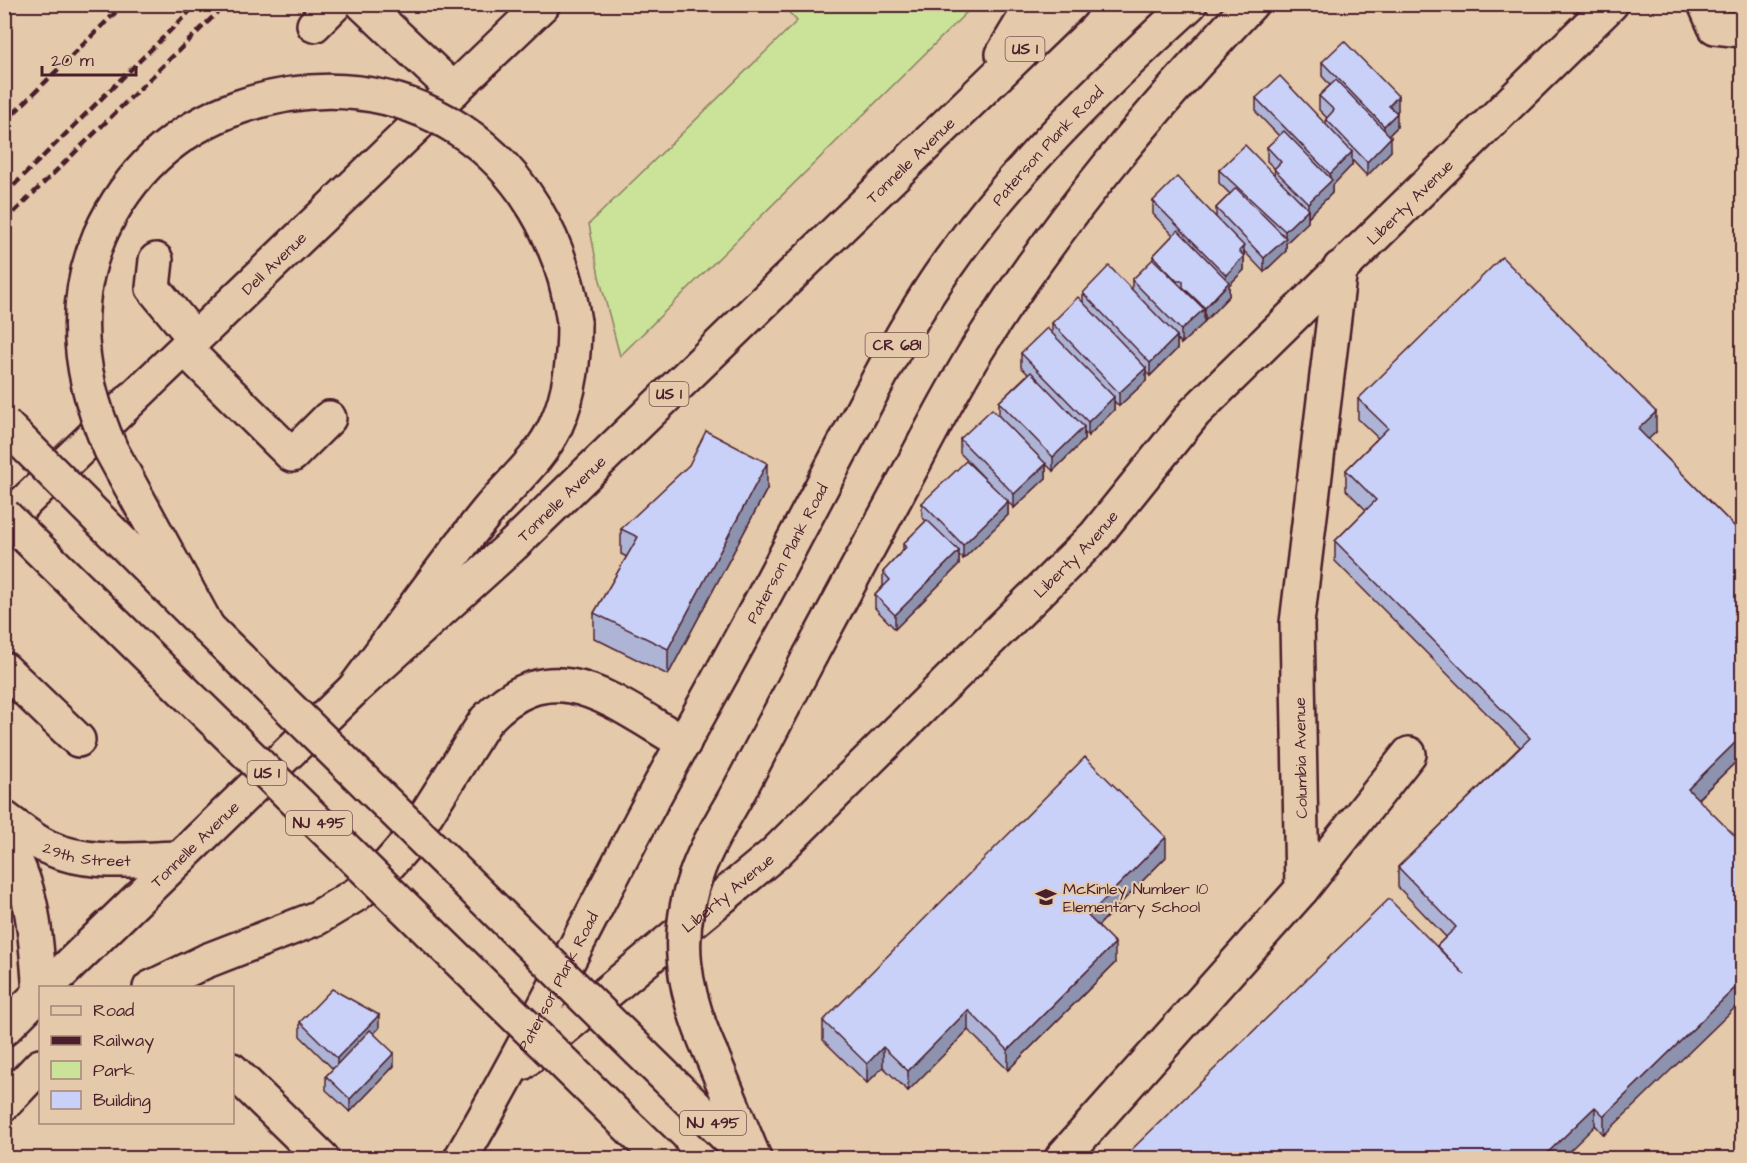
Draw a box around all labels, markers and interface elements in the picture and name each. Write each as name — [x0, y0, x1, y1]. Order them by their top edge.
road number: US 1 — [1006, 37, 1044, 61]
scale bar — [42, 39, 136, 77]
text: 20 m — [51, 48, 94, 73]
street label: Paterson Plank Road — [987, 82, 1109, 211]
street label: Tonnelle Avenue — [862, 112, 960, 209]
street label: Liberty Avenue — [1362, 154, 1459, 250]
street label: Dell Avenue — [237, 227, 312, 300]
road number: CR 681 — [866, 333, 928, 357]
road number: US 1 — [650, 382, 688, 406]
street label: Tonnelle Avenue — [513, 451, 611, 547]
street label: Paterson Plank Road — [741, 480, 834, 627]
street label: Liberty Avenue — [1029, 506, 1124, 603]
street label: Columbia Avenue — [1289, 697, 1313, 819]
road number: US 1 — [248, 761, 286, 785]
street label: Tonnelle Avenue — [146, 796, 245, 893]
road number: NJ 495 — [286, 811, 352, 835]
street label: 29th Street — [39, 837, 131, 872]
street label: Liberty Avenue — [677, 848, 779, 938]
place label: McKinley Number 10 Elementary School — [1063, 878, 1208, 919]
school or university icon: McKinley Number 10 Elementary School — [1034, 885, 1058, 909]
street label: Paterson Plank Road — [512, 908, 604, 1056]
legend — [39, 986, 234, 1124]
text: Road — [93, 998, 134, 1023]
text: Railway — [93, 1028, 154, 1054]
text: Park — [93, 1058, 135, 1083]
text: Building — [93, 1088, 151, 1114]
road number: NJ 495 — [680, 1111, 746, 1135]

